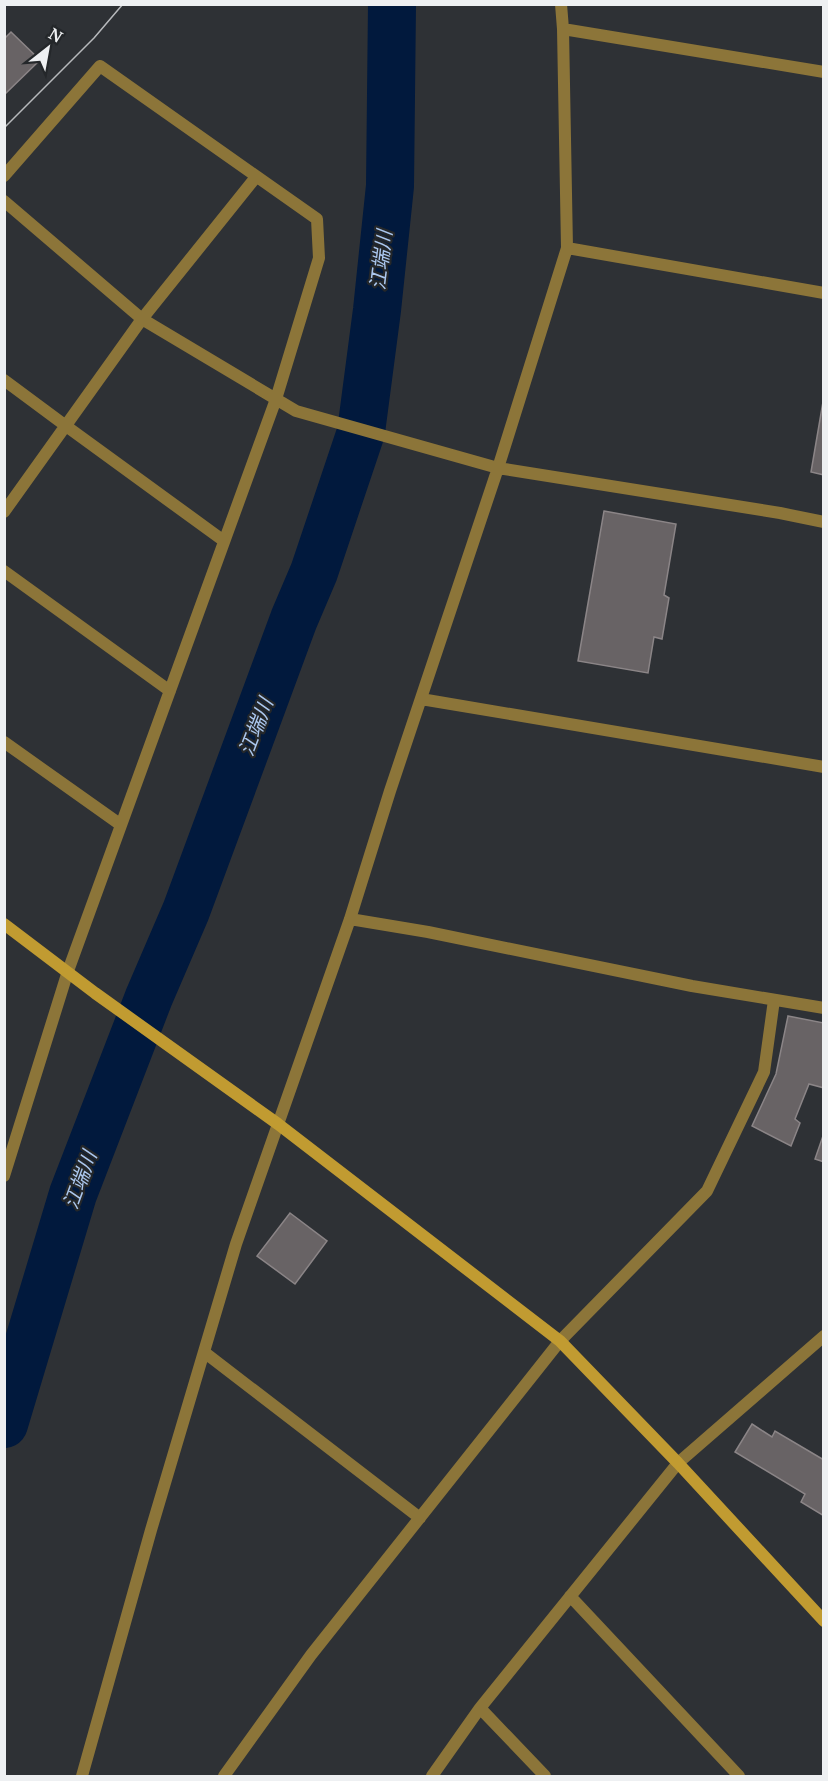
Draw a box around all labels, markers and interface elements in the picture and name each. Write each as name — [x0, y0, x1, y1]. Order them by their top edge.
north arrow — [18, 18, 78, 78]
text: N — [45, 22, 67, 48]
water label: 江端川 — [363, 227, 398, 291]
water label: 江端川 — [232, 692, 280, 760]
water label: 江端川 — [57, 1145, 103, 1213]

